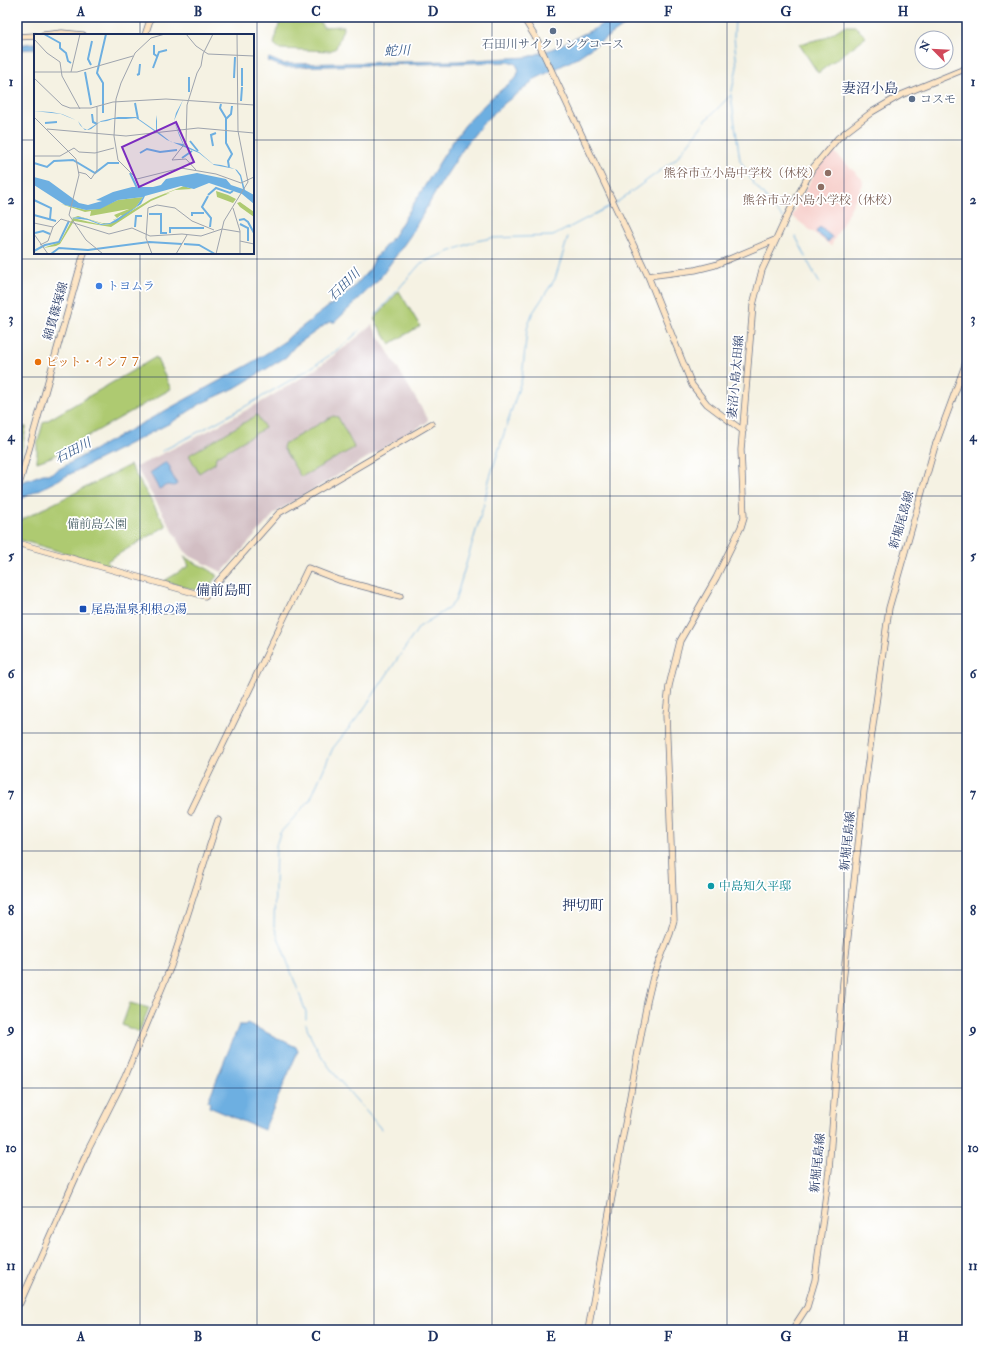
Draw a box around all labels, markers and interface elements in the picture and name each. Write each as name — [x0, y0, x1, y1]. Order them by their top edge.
text: A — [76, 4, 86, 20]
text: B — [194, 4, 202, 20]
text: C — [311, 4, 321, 20]
text: D — [428, 4, 439, 20]
text: E — [546, 4, 556, 20]
text: F — [664, 4, 673, 20]
text: G — [781, 4, 792, 20]
text: H — [898, 4, 909, 20]
marker: 石田川サイクリングコース — [548, 26, 558, 36]
north arrow — [914, 30, 954, 70]
inset map — [34, 34, 254, 254]
place label: 石田川サイクリングコース — [482, 37, 624, 52]
text: N — [917, 38, 934, 54]
water label: 蛇川 — [384, 42, 412, 59]
text: 1 — [9, 74, 14, 90]
text: 1 — [971, 74, 976, 90]
district label: 妻沼小島 — [842, 80, 898, 97]
place label: コスモ — [920, 92, 956, 107]
marker: コスモ — [907, 94, 917, 104]
place label: 熊谷市立小島中学校（休校） — [664, 166, 820, 181]
marker: 熊谷市立小島中学校（休校） — [823, 168, 833, 178]
marker: 熊谷市立小島小学校（休校） — [816, 182, 826, 192]
text: 2 — [8, 192, 15, 208]
text: 2 — [970, 192, 977, 208]
place label: 熊谷市立小島小学校（休校） — [743, 193, 899, 208]
water label: 石田川 — [325, 264, 365, 304]
place label: トヨムラ — [107, 279, 155, 294]
street label: 綿貫篠塚線 — [41, 280, 71, 342]
marker: トヨムラ — [94, 281, 104, 291]
text: 3 — [9, 311, 14, 327]
text: 3 — [971, 311, 976, 327]
street label: 妻沼小島太田線 — [725, 334, 747, 420]
place label: ピット・イン７７ — [46, 355, 142, 370]
marker: ピット・イン７７ — [33, 357, 43, 367]
text: 4 — [6, 429, 15, 445]
text: 4 — [968, 429, 977, 445]
water label: 石田川 — [52, 434, 96, 467]
street label: 新堀尾島線 — [887, 489, 917, 551]
park label: 備前島公園 — [67, 517, 127, 532]
text: 5 — [8, 548, 14, 564]
text: 5 — [970, 548, 976, 564]
district label: 備前島町 — [196, 582, 252, 599]
place label: 尾島温泉利根の湯 — [91, 602, 187, 617]
marker: 尾島温泉利根の湯 — [78, 604, 88, 614]
text: 6 — [8, 666, 16, 682]
text: 6 — [970, 666, 978, 682]
text: 7 — [8, 785, 15, 801]
text: 7 — [970, 785, 977, 801]
street label: 新堀尾島線 — [837, 810, 859, 872]
place label: 中島知久平邸 — [719, 879, 791, 894]
marker: 中島知久平邸 — [706, 881, 716, 891]
district label: 押切町 — [562, 897, 604, 914]
text: 8 — [8, 903, 14, 919]
text: 8 — [970, 903, 976, 919]
text: 9 — [6, 1021, 15, 1037]
text: 9 — [968, 1021, 977, 1037]
street label: 新堀尾島線 — [807, 1132, 829, 1194]
text: 10 — [5, 1140, 17, 1156]
text: 10 — [967, 1140, 979, 1156]
text: 11 — [6, 1258, 16, 1274]
text: 11 — [968, 1258, 978, 1274]
text: A — [76, 1329, 86, 1345]
text: B — [194, 1329, 202, 1345]
text: C — [311, 1329, 321, 1345]
text: D — [428, 1329, 439, 1345]
text: E — [546, 1329, 556, 1345]
text: F — [664, 1329, 673, 1345]
text: G — [781, 1329, 792, 1345]
text: H — [898, 1329, 909, 1345]

